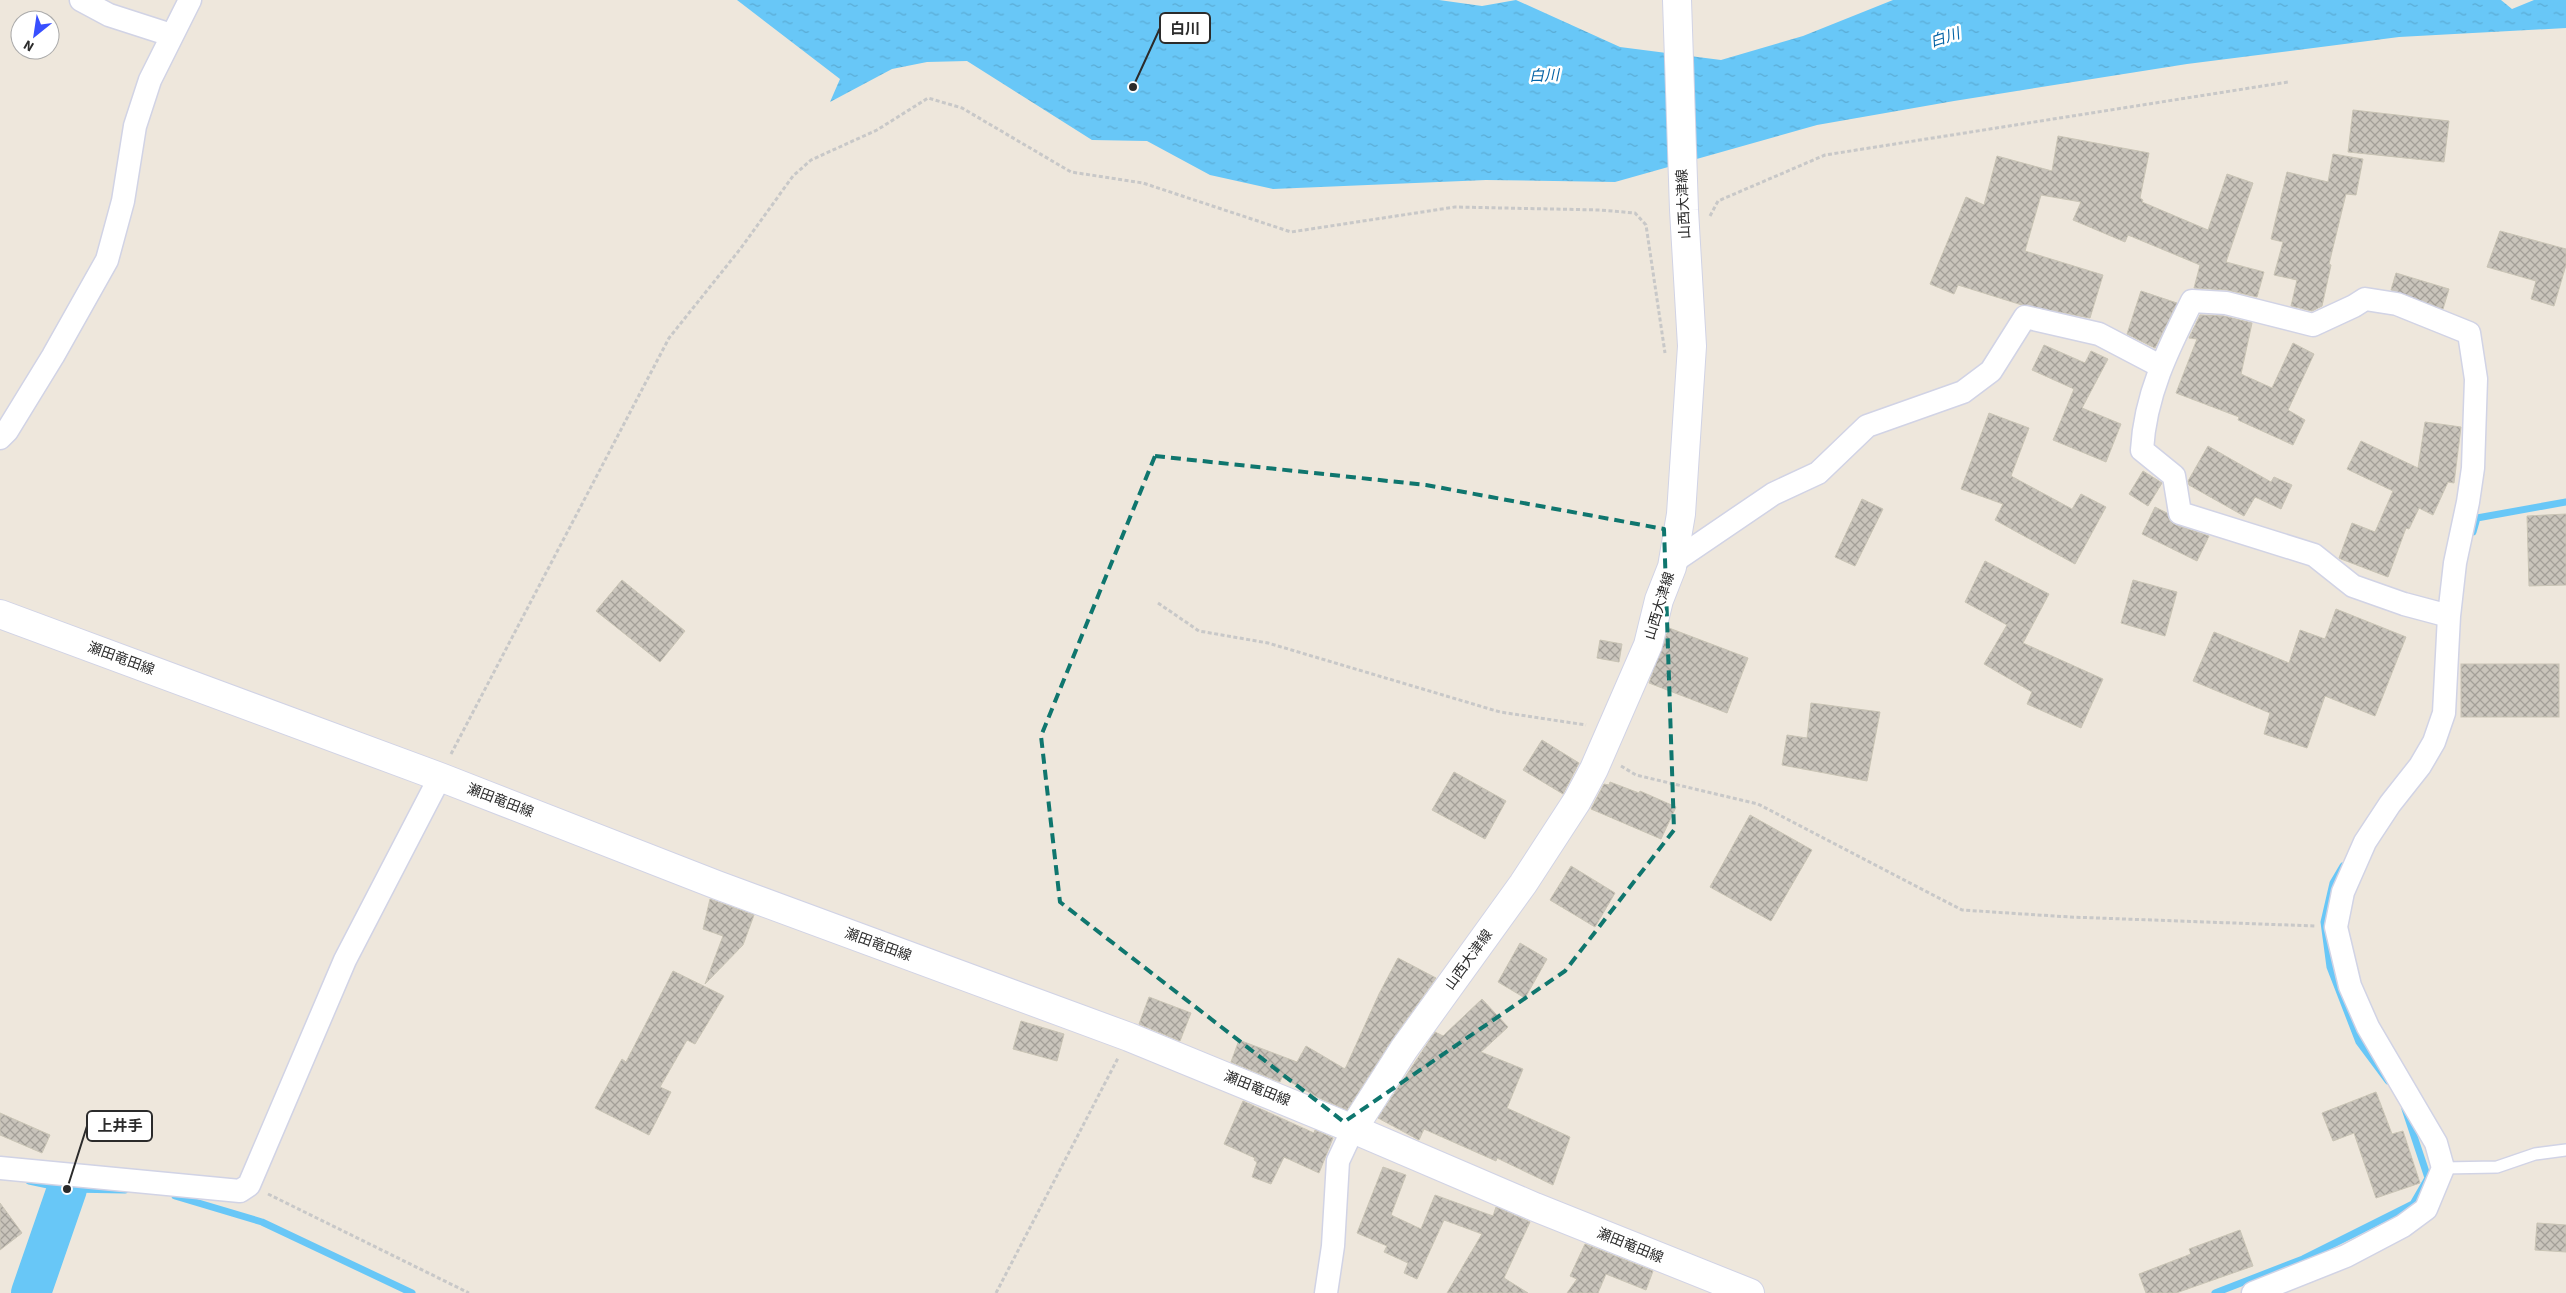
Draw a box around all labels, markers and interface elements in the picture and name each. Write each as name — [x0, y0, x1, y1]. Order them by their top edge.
north arrow — [10, 10, 60, 60]
callout: 白川 — [1160, 13, 1210, 43]
text: 白川 — [1170, 19, 1200, 40]
water label: 白川 — [1927, 23, 1964, 53]
text: N — [20, 34, 38, 56]
water label: 白川 — [1529, 65, 1561, 87]
street label: 山西大津線 — [1672, 169, 1696, 239]
street label: 山西大津線 — [1640, 570, 1680, 642]
street label: 瀬田竜田線 — [85, 638, 157, 680]
street label: 瀬田竜田線 — [464, 779, 536, 823]
street label: 瀬田竜田線 — [842, 924, 914, 966]
street label: 山西大津線 — [1440, 926, 1498, 994]
street label: 瀬田竜田線 — [1221, 1067, 1293, 1111]
callout: 上井手 — [87, 1111, 152, 1141]
text: 上井手 — [97, 1116, 143, 1137]
street label: 瀬田竜田線 — [1594, 1224, 1666, 1268]

